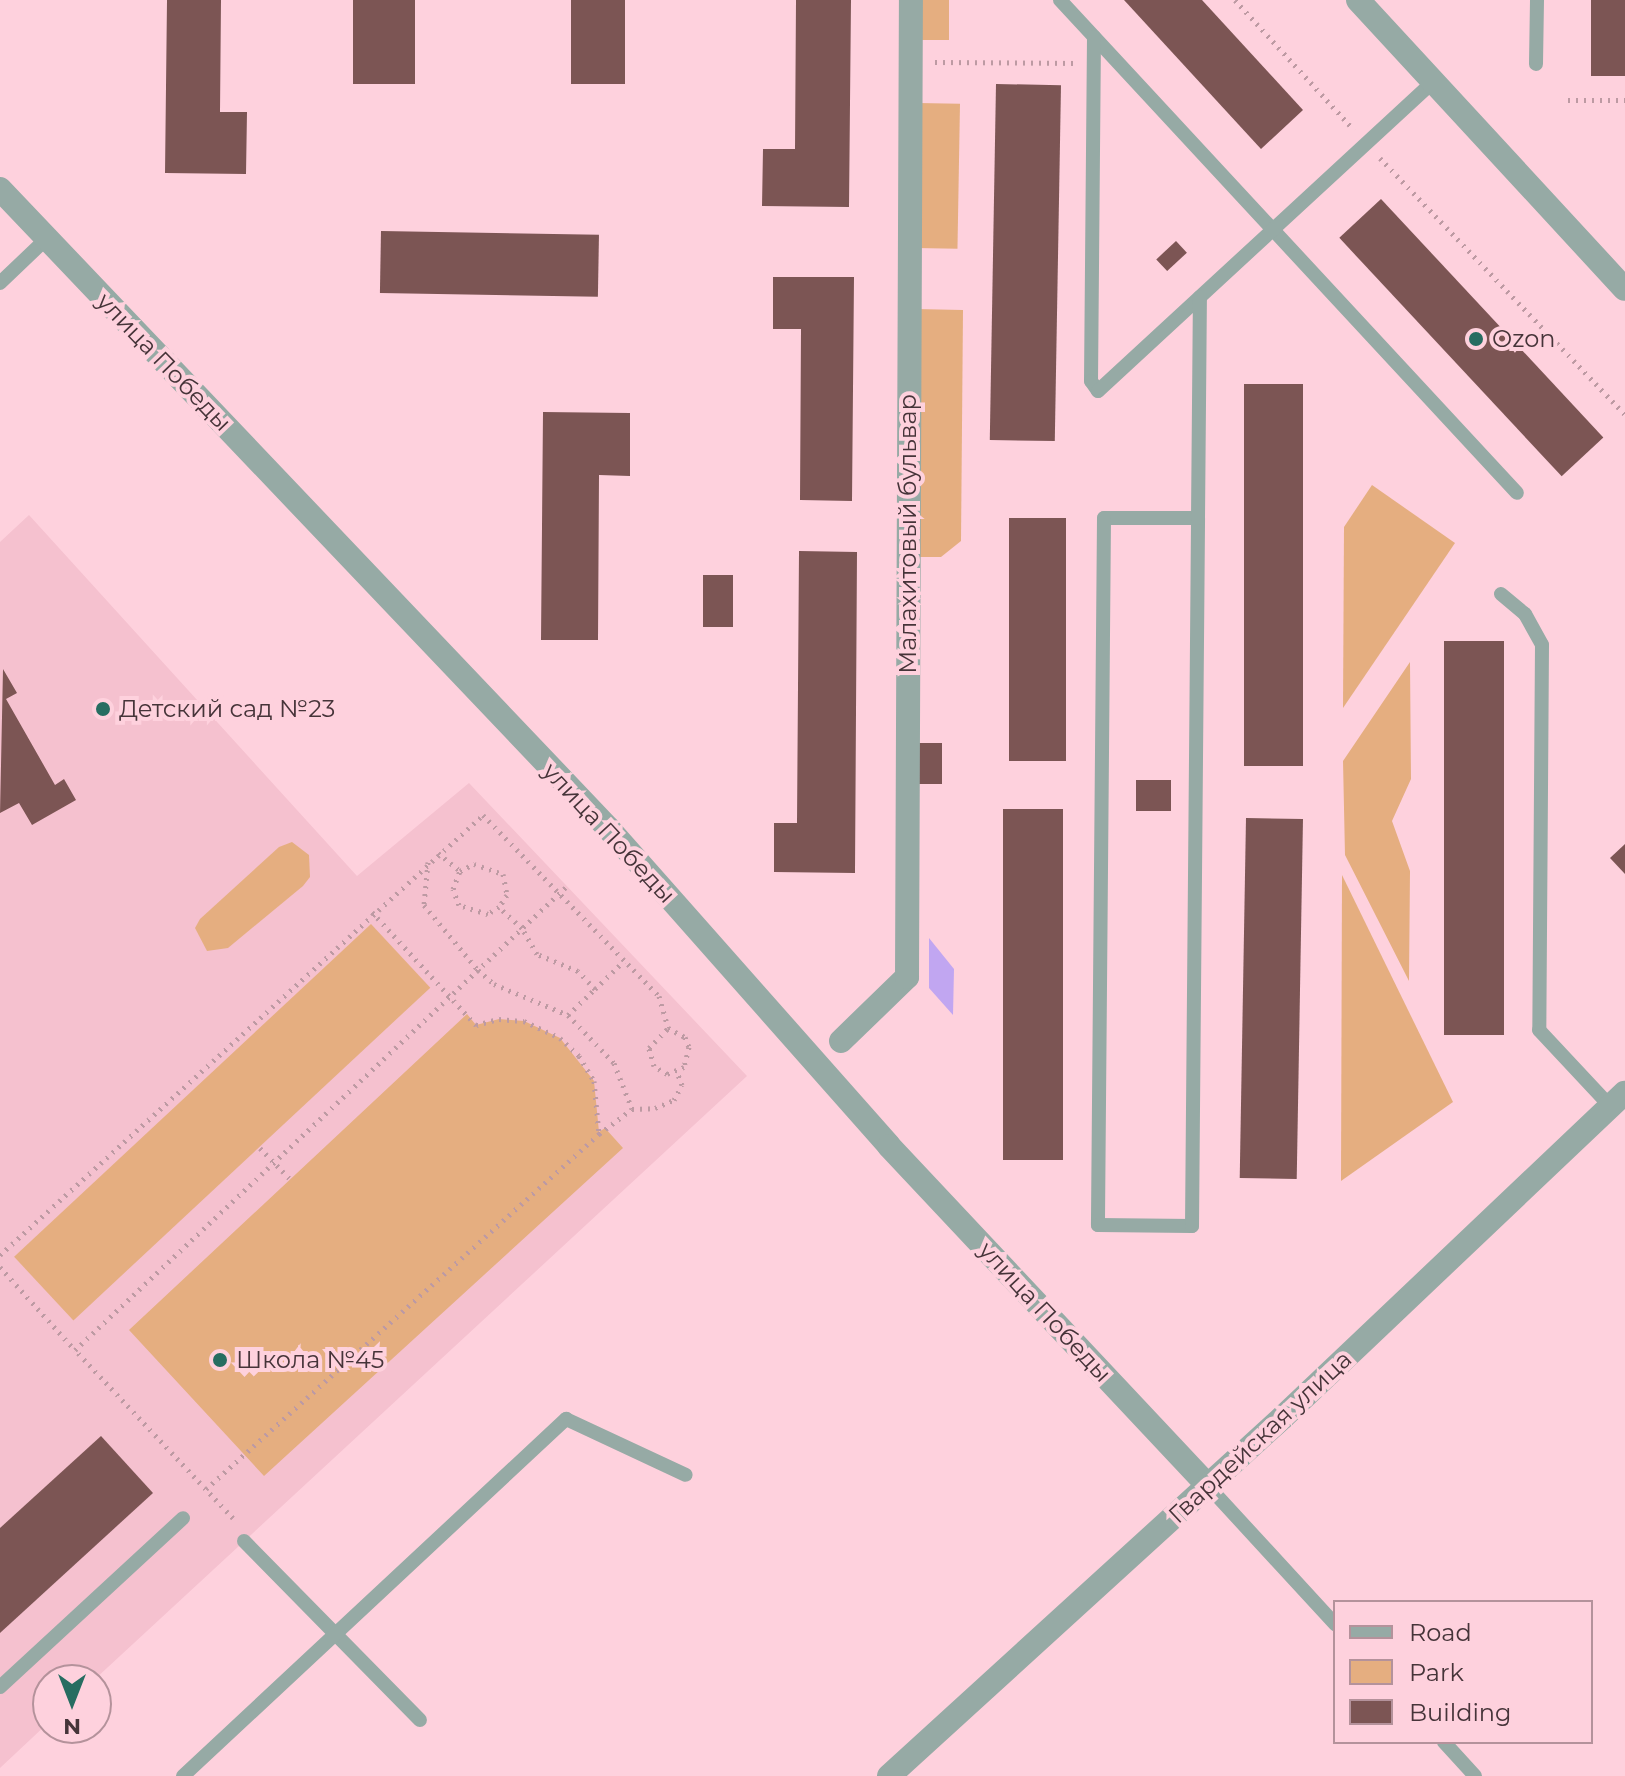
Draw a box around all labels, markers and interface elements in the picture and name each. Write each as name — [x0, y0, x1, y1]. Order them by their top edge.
street label: улица Победы — [91, 287, 237, 437]
place label: Ozon — [1492, 325, 1555, 353]
marker: Ozon — [1467, 330, 1485, 348]
street label: Малахитовый бульвар — [894, 394, 922, 674]
place label: Детский сад №23 — [119, 695, 335, 723]
marker: Детский сад №23 — [94, 700, 112, 718]
street label: улица Победы — [537, 757, 681, 909]
street label: улица Победы — [973, 1236, 1117, 1388]
street label: Гвардейская улица — [1163, 1345, 1357, 1529]
place label: Школа №45 — [236, 1346, 384, 1374]
marker: Школа №45 — [211, 1351, 229, 1369]
legend — [1333, 1600, 1593, 1744]
text: Road — [1409, 1618, 1472, 1647]
text: Park — [1409, 1658, 1464, 1687]
north arrow — [32, 1664, 112, 1744]
text: Building — [1409, 1698, 1512, 1727]
text: N — [63, 1713, 81, 1740]

